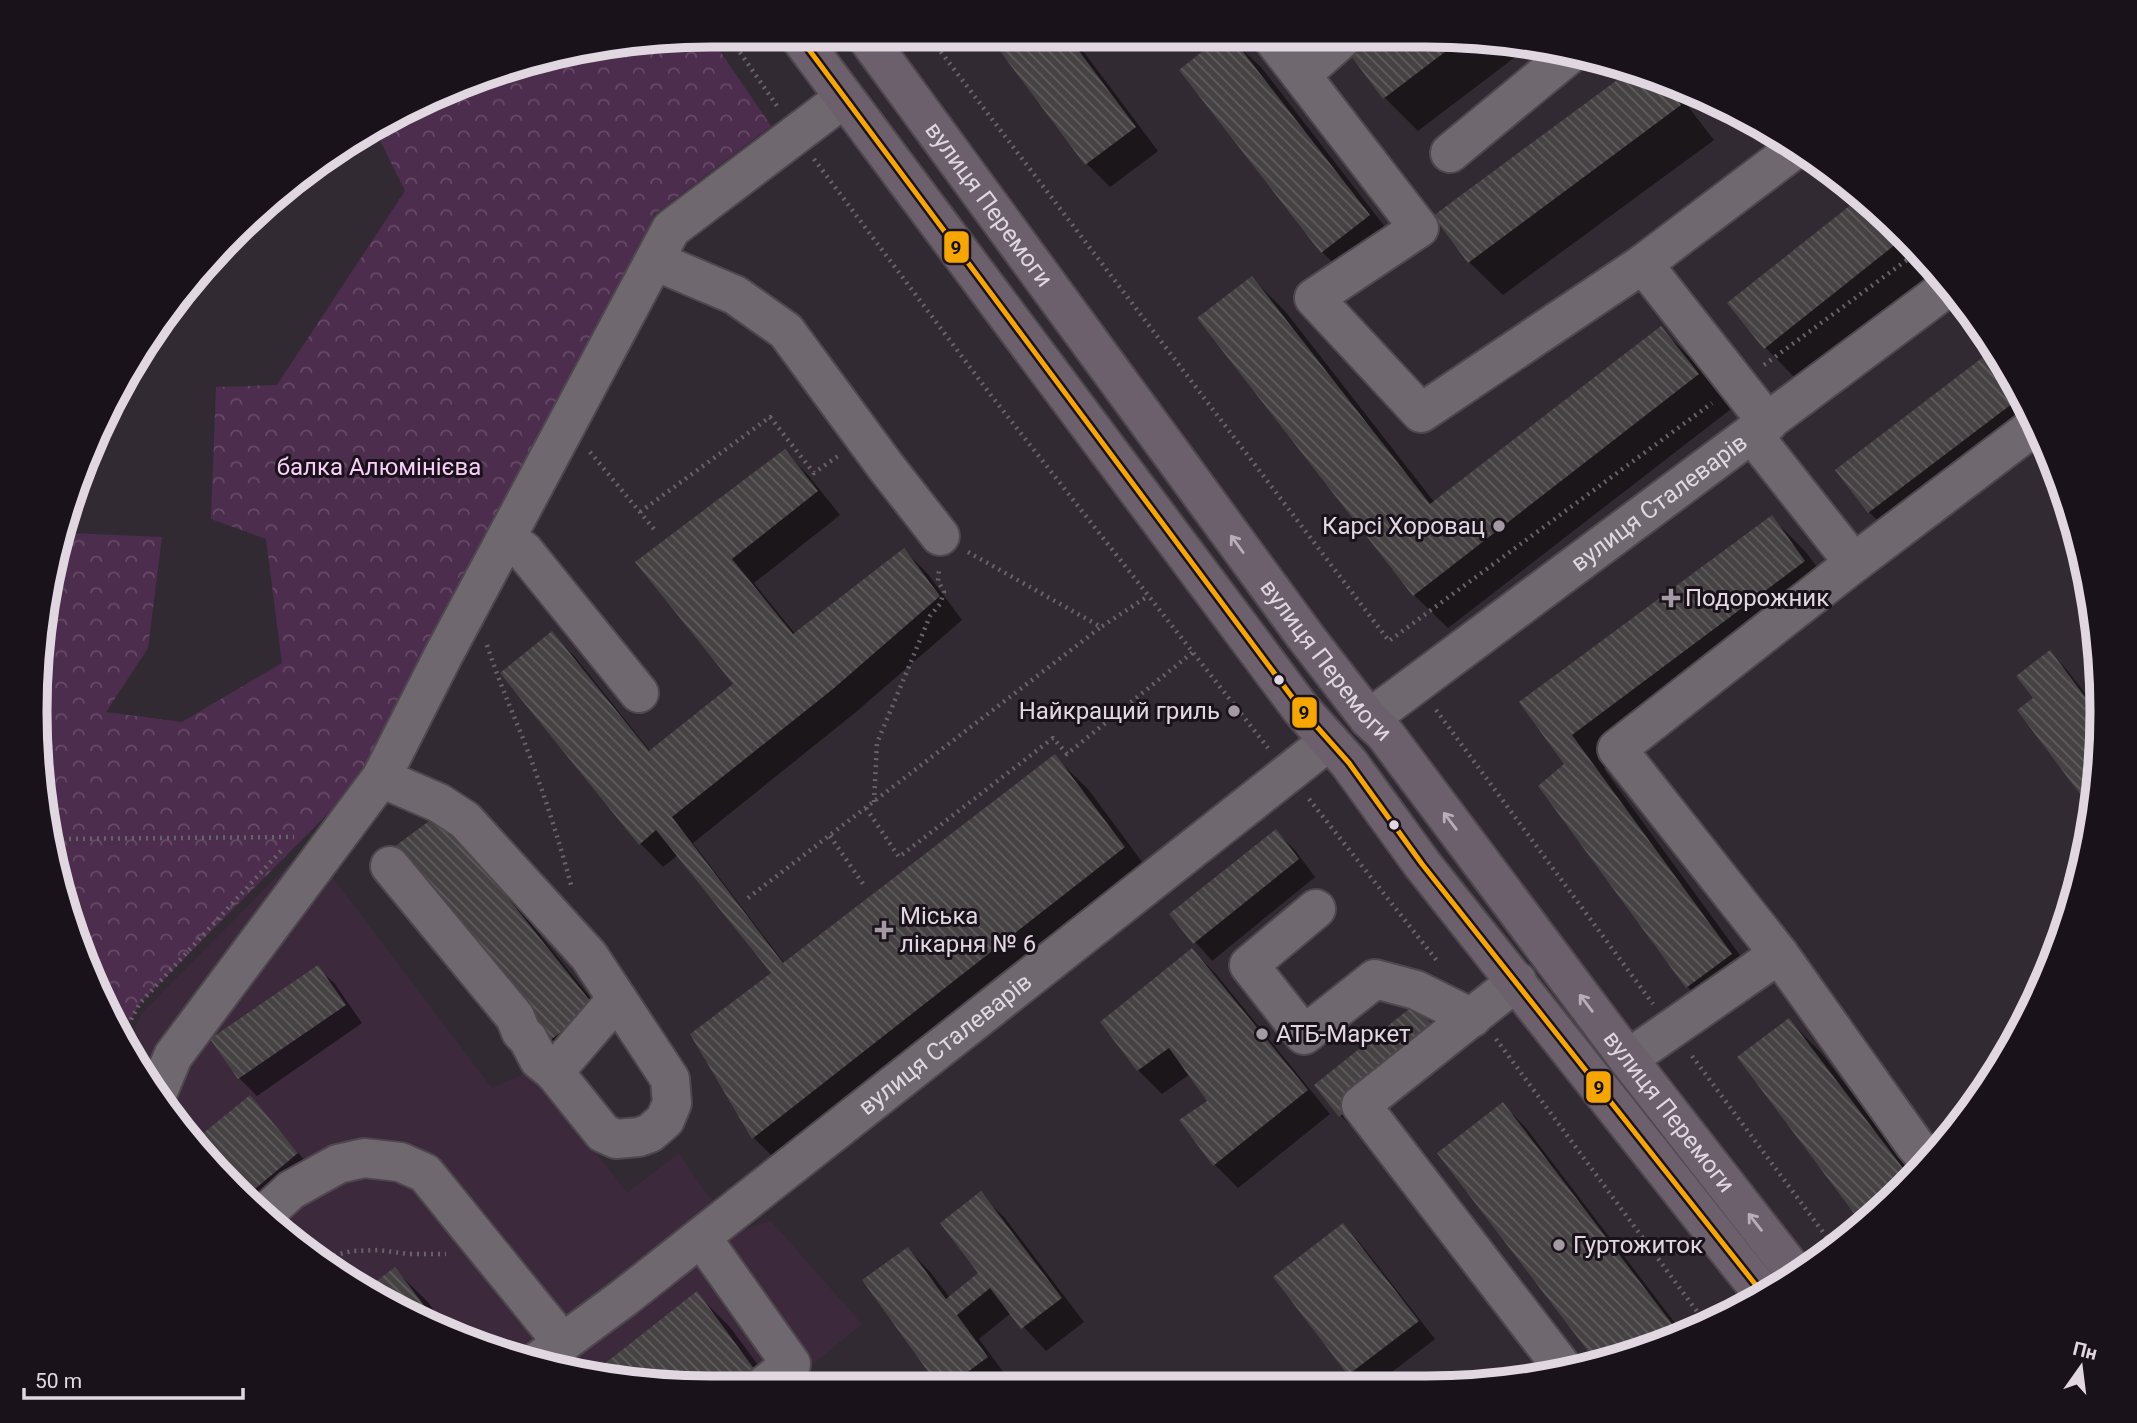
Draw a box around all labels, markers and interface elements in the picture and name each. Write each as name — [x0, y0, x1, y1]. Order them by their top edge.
street label: вулиця Перемоги — [920, 117, 1059, 292]
line badge: 9 — [943, 230, 970, 264]
text: 9 — [951, 236, 961, 259]
street label: вулиця Сталеварів — [1566, 428, 1753, 577]
park label: балка Алюмінієва — [277, 453, 481, 481]
place label: Карсі Хоровац — [1322, 512, 1485, 540]
marker: Карсі Хоровац — [1491, 518, 1507, 534]
one-way arrow — [1230, 535, 1245, 553]
street label: вулиця Перемоги — [1254, 574, 1398, 747]
place label: Подорожник — [1685, 584, 1829, 612]
marker: Подорожник — [1663, 590, 1679, 606]
unlabelled marker — [1272, 673, 1286, 687]
line badge: 9 — [1291, 696, 1318, 729]
place label: Найкращий гриль — [1019, 697, 1220, 725]
text: 9 — [1299, 701, 1309, 724]
marker: Найкращий гриль — [1226, 703, 1242, 719]
one-way arrow — [1443, 812, 1458, 831]
unlabelled marker — [1387, 818, 1401, 832]
place label: Мiська лiкарня № 6 — [900, 902, 1036, 958]
marker: Мiська лiкарня № 6 — [874, 920, 894, 940]
street label: вулиця Сталеварів — [853, 967, 1037, 1121]
one-way arrow — [1579, 995, 1594, 1013]
place label: АТБ-Маркет — [1276, 1020, 1411, 1048]
street label: вулиця Перемоги — [1598, 1025, 1741, 1198]
marker: АТБ-Маркет — [1254, 1026, 1270, 1042]
line badge: 9 — [1585, 1070, 1612, 1104]
text: 9 — [1594, 1076, 1604, 1099]
one-way arrow — [1748, 1214, 1763, 1232]
place label: Гуртожиток — [1573, 1231, 1703, 1259]
marker: Гуртожиток — [1551, 1237, 1567, 1253]
north arrow — [2046, 1332, 2116, 1402]
text: Пн — [2070, 1337, 2100, 1365]
scale bar — [24, 1356, 243, 1400]
text: 50 m — [35, 1369, 82, 1393]

